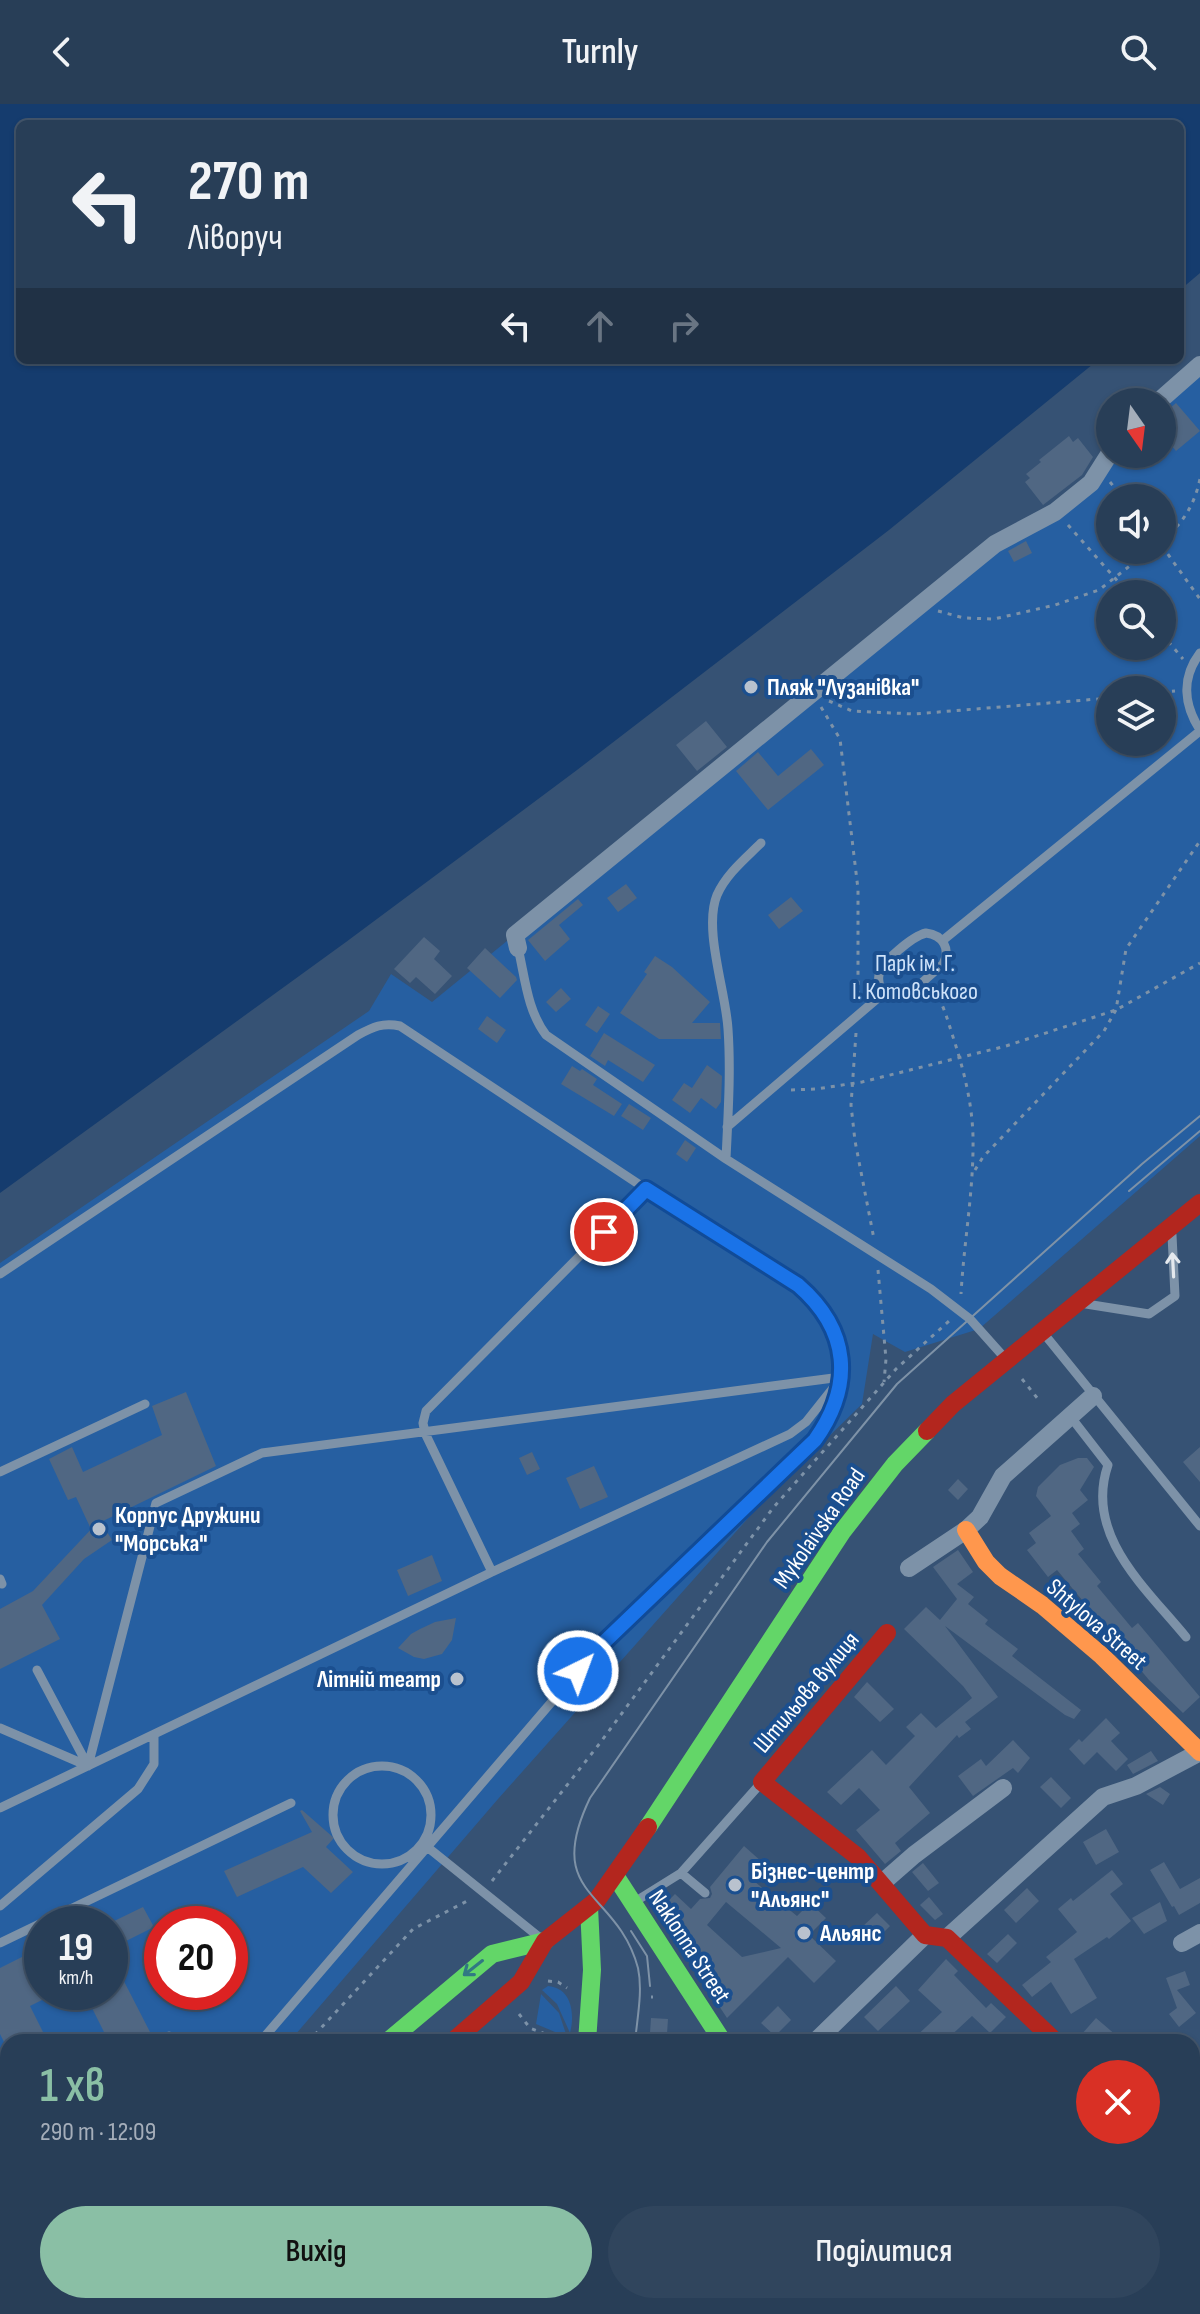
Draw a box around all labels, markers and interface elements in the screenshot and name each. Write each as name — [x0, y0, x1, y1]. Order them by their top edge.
icon: back — [40, 30, 84, 74]
icon: search — [1116, 30, 1160, 74]
text: Turnly — [562, 31, 638, 74]
text: 270 m — [188, 149, 309, 216]
icon: left — [56, 152, 160, 256]
text: Ліворуч — [188, 217, 283, 260]
icon: left — [494, 304, 538, 348]
icon: ahead — [578, 304, 622, 348]
icon: right — [662, 304, 706, 348]
north arrow — [1096, 388, 1176, 468]
map controls — [1096, 388, 1176, 756]
button: sound — [1096, 484, 1176, 564]
button: search — [1096, 580, 1176, 660]
place label: Пляж "Лузанівка" — [767, 673, 919, 702]
button: layers — [1096, 676, 1176, 756]
marker: Пляж "Лузанівка" — [742, 678, 760, 696]
park label: Парк ім. Г. І. Котовського — [852, 949, 978, 1006]
pin — [570, 1198, 638, 1266]
icon: arrive — [582, 1210, 626, 1254]
one-way arrow — [1165, 1253, 1180, 1279]
street label: Mykolaivska Road — [767, 1462, 872, 1594]
place label: Корпус Дружини "Морська" — [115, 1501, 260, 1558]
marker: Корпус Дружини "Морська" — [90, 1520, 108, 1538]
street label: Shtylova Street — [1040, 1573, 1153, 1676]
street label: Штильова вулиця — [747, 1626, 865, 1759]
position arrow — [536, 1629, 620, 1713]
place label: Літній театр — [316, 1665, 441, 1694]
marker: Літній театр — [448, 1670, 466, 1688]
place label: Бізнес-центр "Альянс" — [751, 1857, 874, 1914]
marker: Бізнес-центр "Альянс" — [726, 1876, 744, 1894]
street label: Naklonna Street — [642, 1884, 737, 2008]
speed limit sign: 20 — [144, 1906, 248, 2010]
place label: Альянс — [819, 1919, 882, 1948]
text: 19 — [59, 1924, 93, 1972]
marker: Альянс — [795, 1924, 813, 1942]
one-way arrow — [463, 1960, 485, 1977]
text: km/h — [59, 1966, 93, 1990]
text: 1 хв — [40, 2058, 105, 2115]
button: close — [1076, 2060, 1160, 2144]
text: 290 m · 12:09 — [40, 2117, 156, 2148]
button: Вихід — [40, 2206, 592, 2298]
button: Поділитися — [608, 2206, 1160, 2298]

